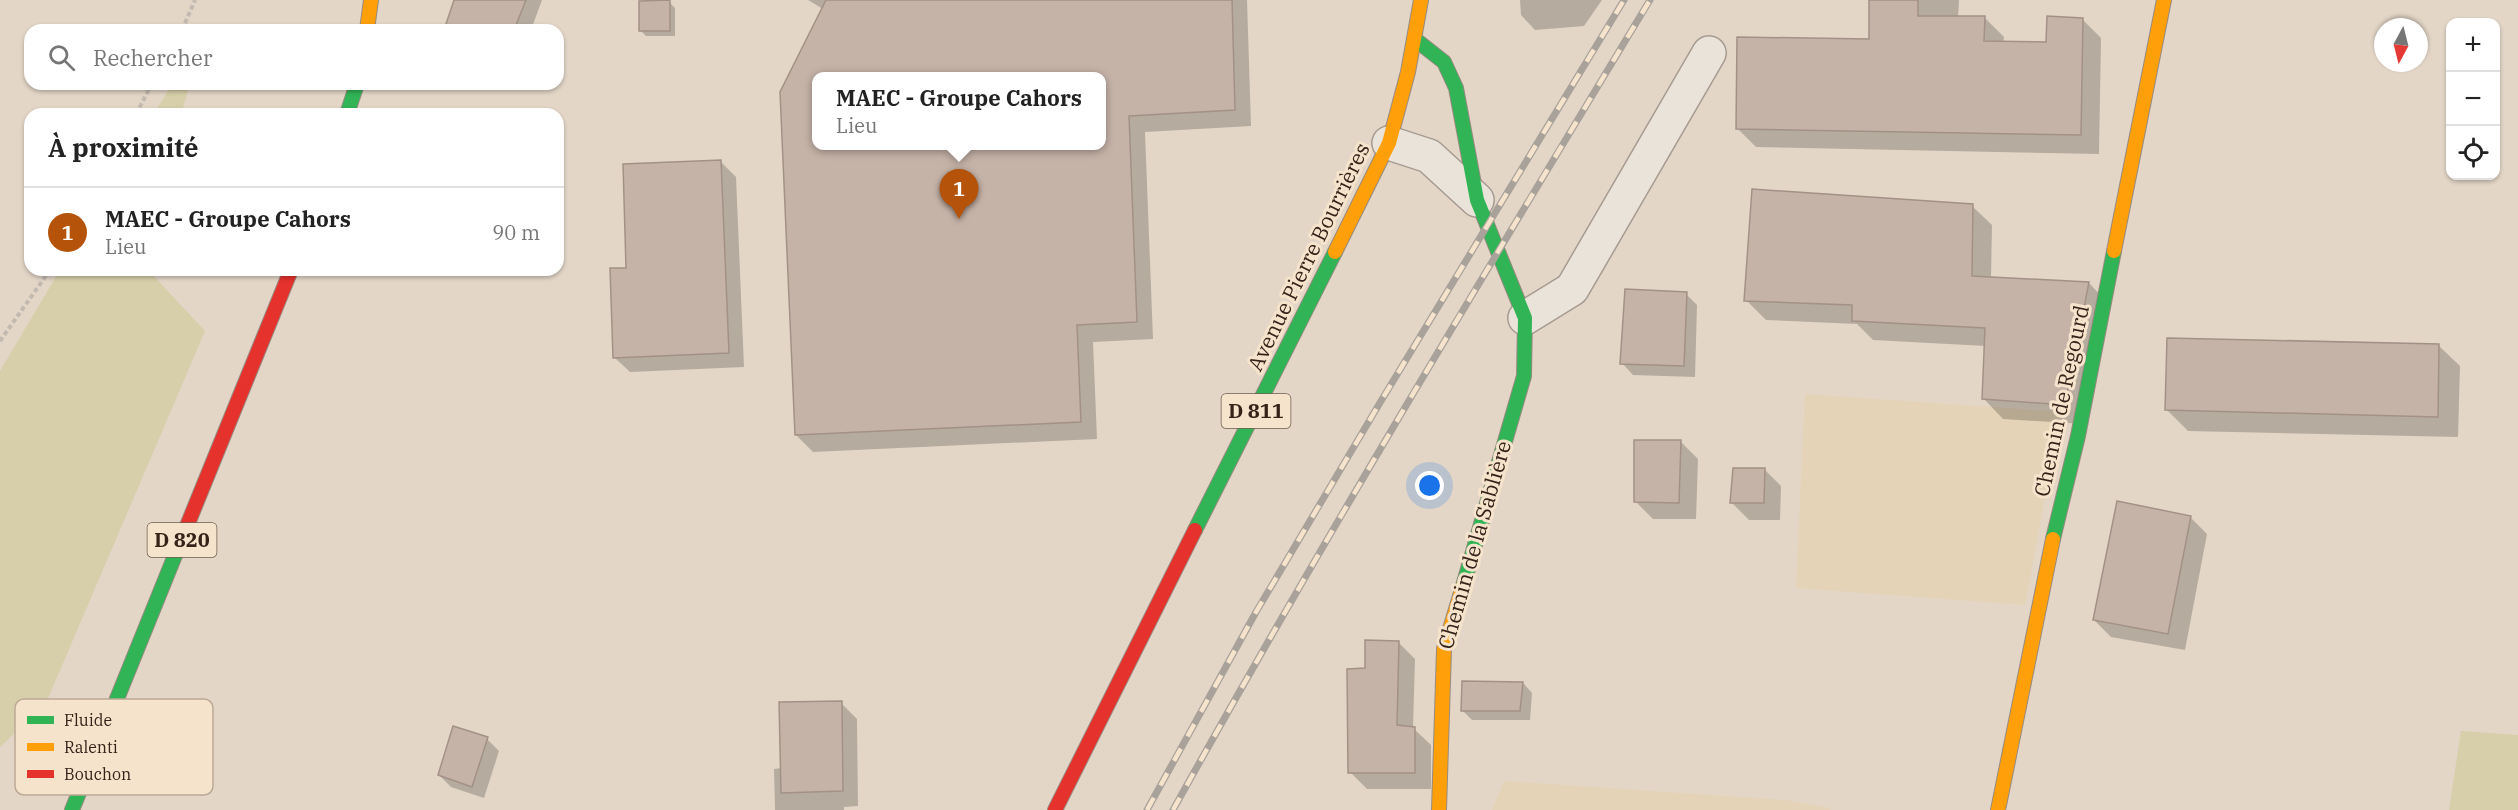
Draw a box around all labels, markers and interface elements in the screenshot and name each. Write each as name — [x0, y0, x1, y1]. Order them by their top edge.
north arrow — [2374, 18, 2428, 72]
map controls — [2446, 18, 2500, 180]
button: + — [2446, 18, 2500, 72]
search box — [24, 24, 564, 90]
icon: search — [45, 41, 78, 74]
text: Rechercher — [93, 43, 212, 72]
popup — [812, 72, 1106, 150]
button: − — [2446, 72, 2500, 126]
text: MAEC - Groupe Cahors — [836, 83, 1082, 112]
text: Lieu — [836, 112, 877, 139]
button: locate — [2446, 126, 2500, 180]
text: À proximité — [48, 130, 199, 164]
street label: Avenue Pierre Bourrières — [1241, 138, 1376, 375]
pin: 1 — [940, 170, 978, 219]
text: MAEC - Groupe Cahors — [105, 204, 351, 233]
text: 1 — [62, 219, 74, 246]
text: 90 m — [492, 219, 540, 246]
text: Lieu — [105, 233, 146, 260]
street label: Chemin de Regourd — [2027, 302, 2095, 499]
road number: D 811 — [1222, 394, 1290, 428]
street label: Chemin de la Sablière — [1431, 437, 1517, 652]
your location — [1415, 471, 1444, 500]
road number: D 820 — [148, 523, 216, 557]
legend — [15, 699, 213, 795]
text: Fluide — [64, 710, 112, 730]
text: Ralenti — [64, 737, 118, 757]
text: Bouchon — [64, 764, 131, 784]

